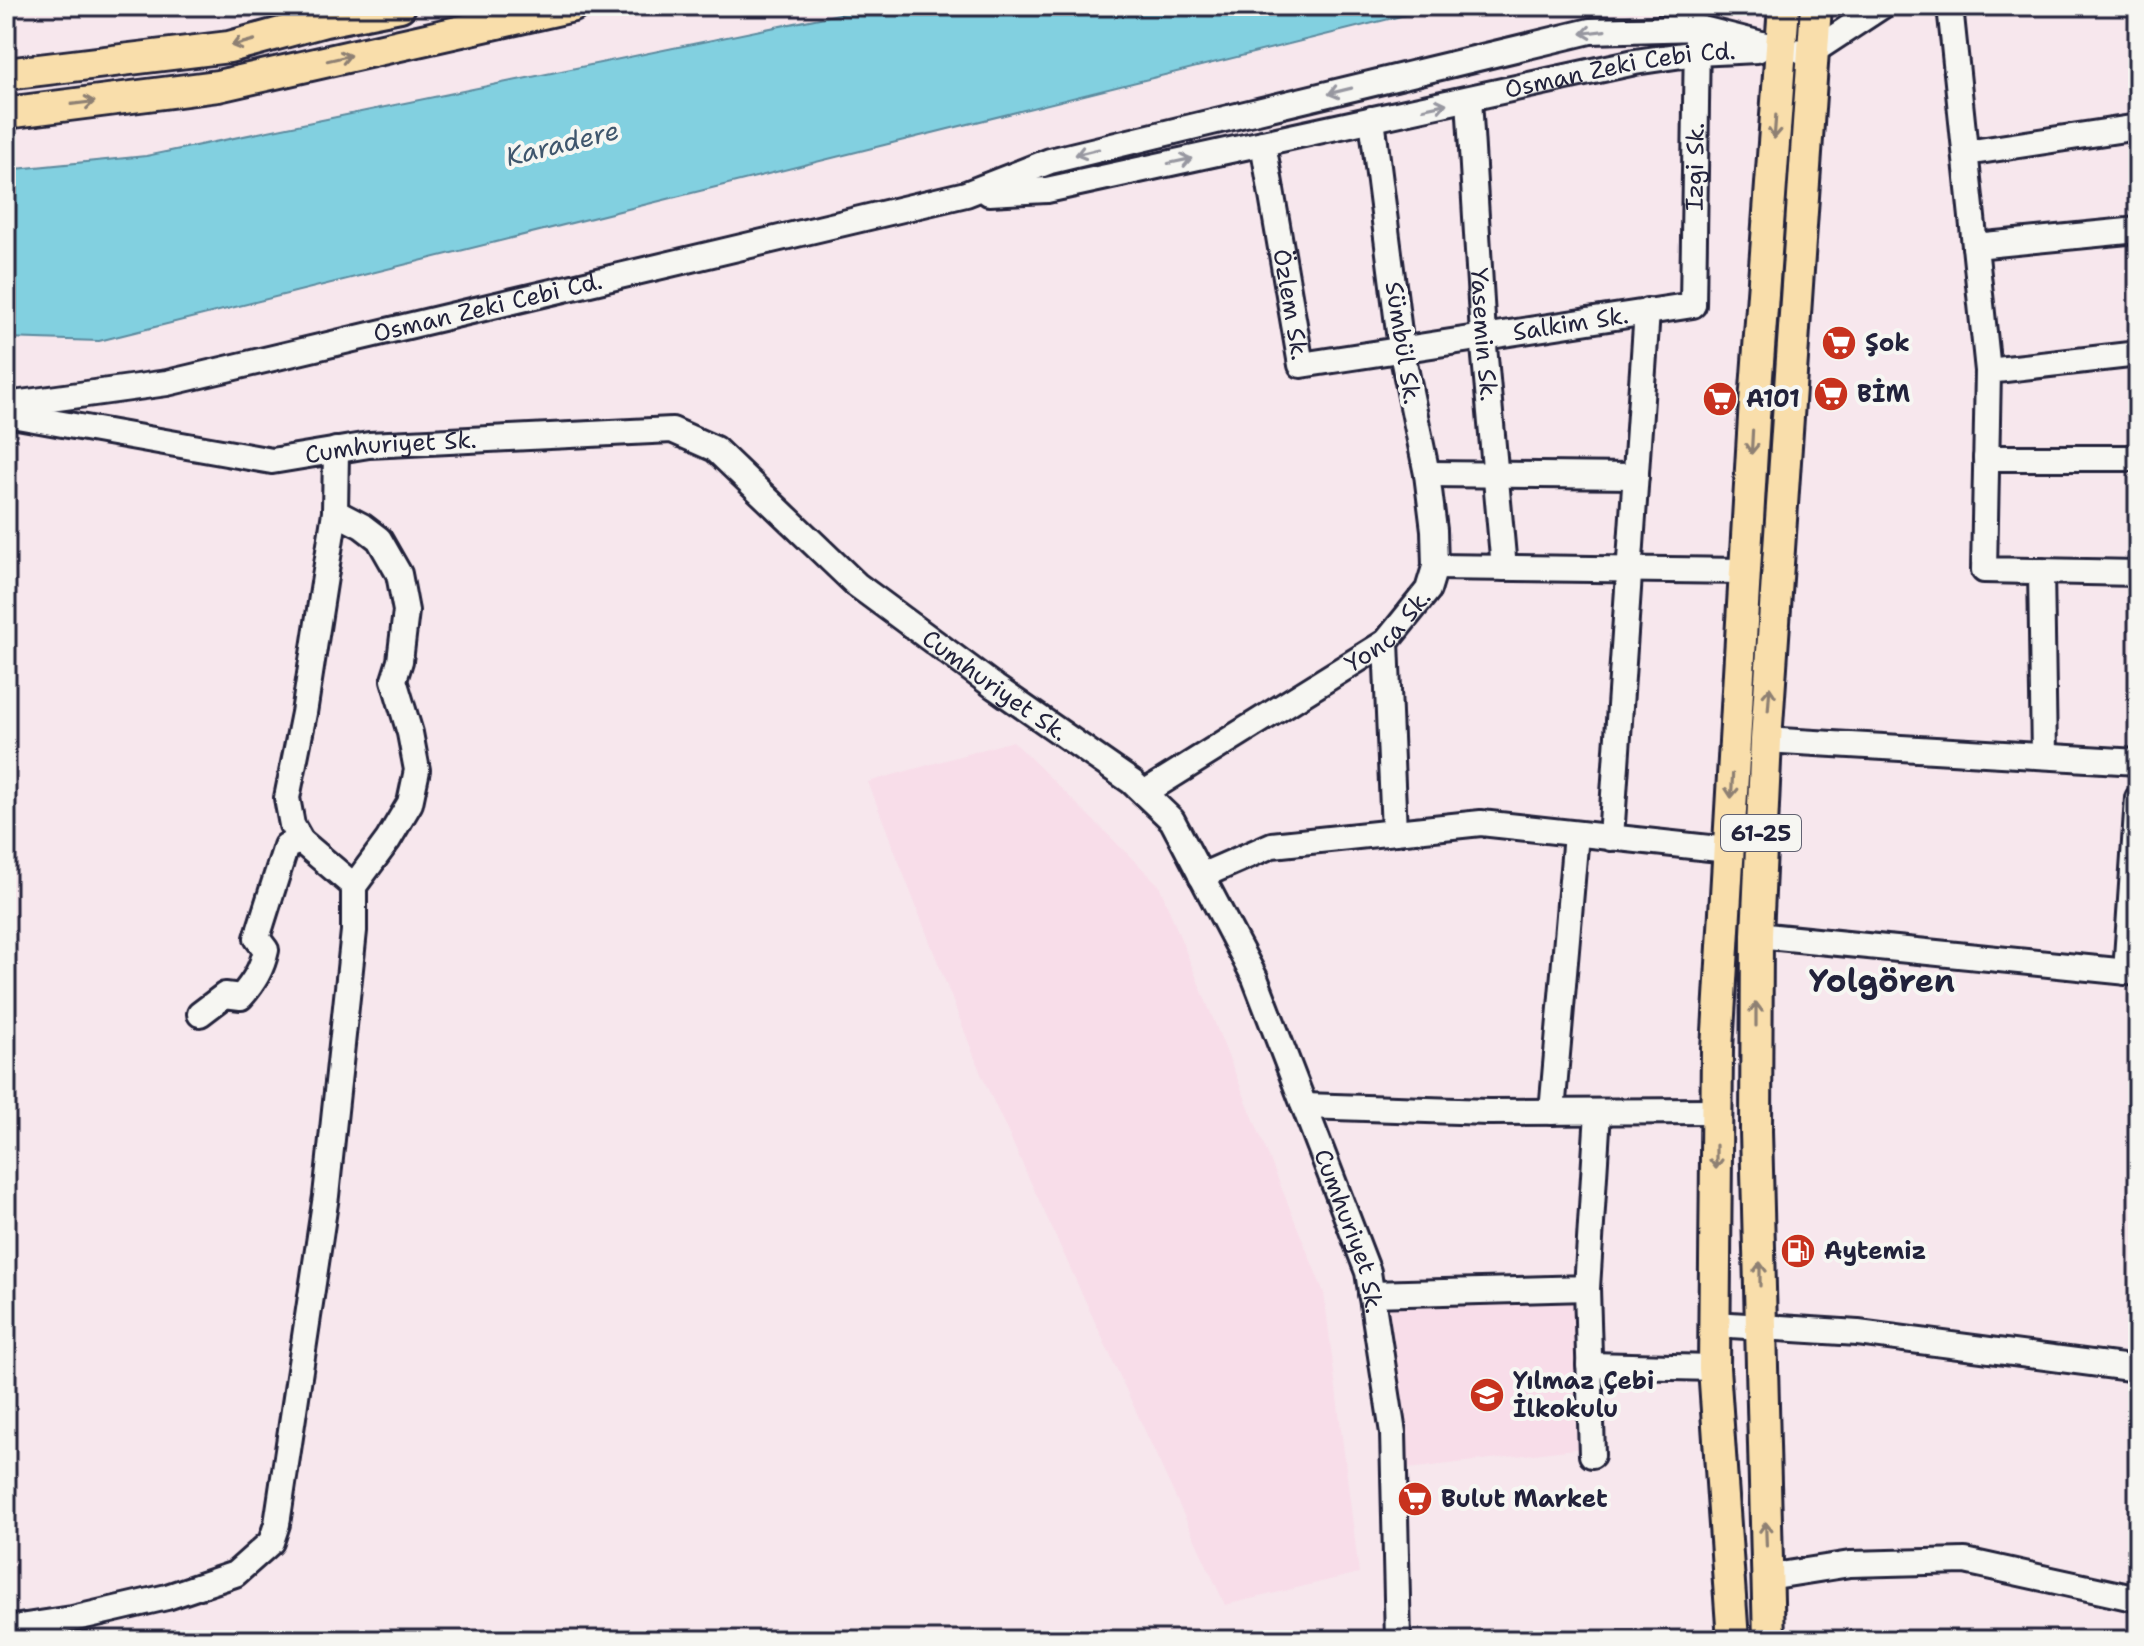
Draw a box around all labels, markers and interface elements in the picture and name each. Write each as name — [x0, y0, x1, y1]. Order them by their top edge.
one-way arrow — [1580, 25, 1606, 40]
street label: Osman Zeki Cebi Cd. — [1502, 35, 1736, 106]
one-way arrow — [230, 37, 256, 52]
one-way arrow — [326, 50, 352, 65]
one-way arrow — [1327, 85, 1353, 100]
one-way arrow — [70, 95, 95, 110]
one-way arrow — [1421, 98, 1447, 113]
water label: Karadere — [502, 112, 622, 174]
one-way arrow — [1768, 113, 1783, 140]
street label: Izgi Sk. — [1678, 122, 1712, 211]
one-way arrow — [1075, 146, 1100, 161]
one-way arrow — [1167, 153, 1193, 168]
street label: Özlem Sk. — [1265, 246, 1316, 363]
street label: Osman Zeki Cebi Cd. — [370, 265, 605, 350]
street label: Yasemin Sk. — [1463, 267, 1505, 403]
street label: Sümbül Sk. — [1378, 279, 1428, 407]
street label: Salkim Sk. — [1511, 299, 1631, 348]
supermarket icon: Şok — [1820, 324, 1858, 362]
place label: Şok — [1865, 327, 1910, 359]
supermarket icon: BİM — [1812, 375, 1850, 413]
place label: BİM — [1857, 378, 1910, 410]
supermarket icon: A101 — [1701, 380, 1739, 418]
place label: A101 — [1746, 383, 1800, 415]
street label: Cumhuriyet Sk. — [303, 424, 477, 471]
one-way arrow — [1745, 428, 1760, 455]
street label: Yonca Sk. — [1339, 583, 1438, 680]
street label: Cumhuriyet Sk. — [915, 622, 1074, 749]
one-way arrow — [1762, 686, 1777, 713]
one-way arrow — [1724, 772, 1739, 799]
road number: 61-25 — [1721, 815, 1801, 851]
district label: Yolgören — [1809, 959, 1955, 1002]
one-way arrow — [1748, 1001, 1764, 1028]
one-way arrow — [1708, 1143, 1724, 1170]
street label: Cumhuriyet Sk. — [1306, 1144, 1390, 1316]
fuel station icon: Aytemiz — [1779, 1232, 1817, 1270]
place label: Aytemiz — [1824, 1235, 1926, 1267]
one-way arrow — [1752, 1261, 1768, 1288]
place label: Yılmaz Çebi İlkokulu — [1513, 1365, 1654, 1425]
school or university icon: Yılmaz Çebi İlkokulu — [1468, 1376, 1506, 1414]
supermarket icon: Bulut Market — [1396, 1480, 1434, 1518]
place label: Bulut Market — [1441, 1483, 1608, 1515]
one-way arrow — [1759, 1521, 1774, 1548]

